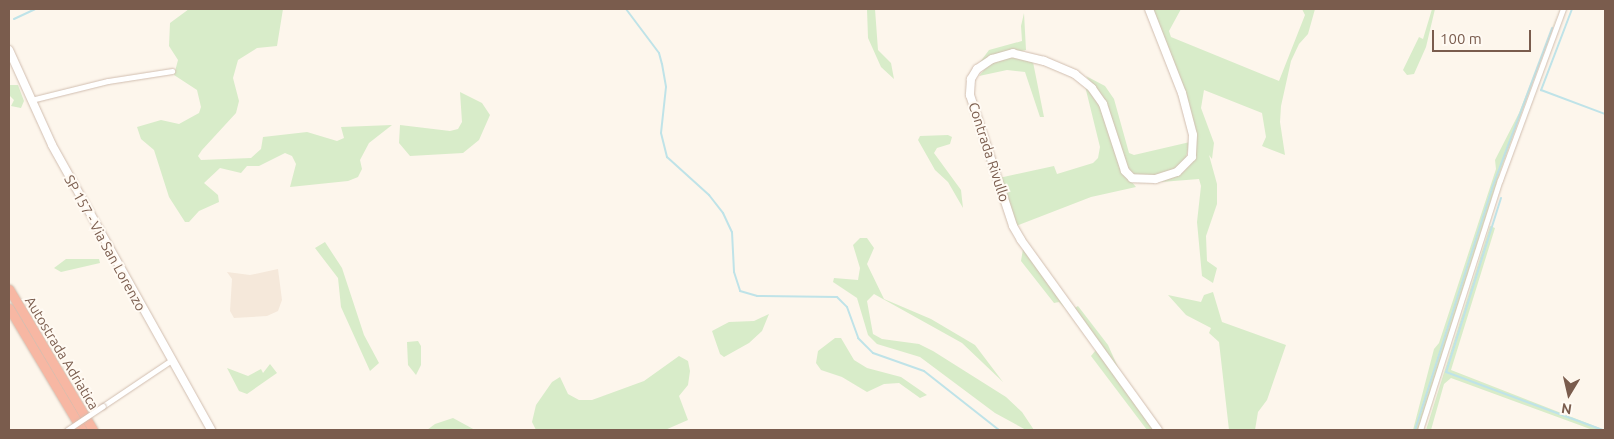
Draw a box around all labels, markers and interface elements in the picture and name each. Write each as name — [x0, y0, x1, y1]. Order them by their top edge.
scale bar — [1434, 20, 1533, 52]
text: 100 m — [1440, 30, 1482, 47]
street label: Contrada Rivullo — [965, 100, 1013, 204]
street label: SP 157 - Via San Lorenzo — [61, 172, 149, 314]
street label: Autostrada Adriatica — [22, 293, 102, 413]
north arrow — [1544, 369, 1594, 419]
text: N — [1560, 400, 1573, 418]

